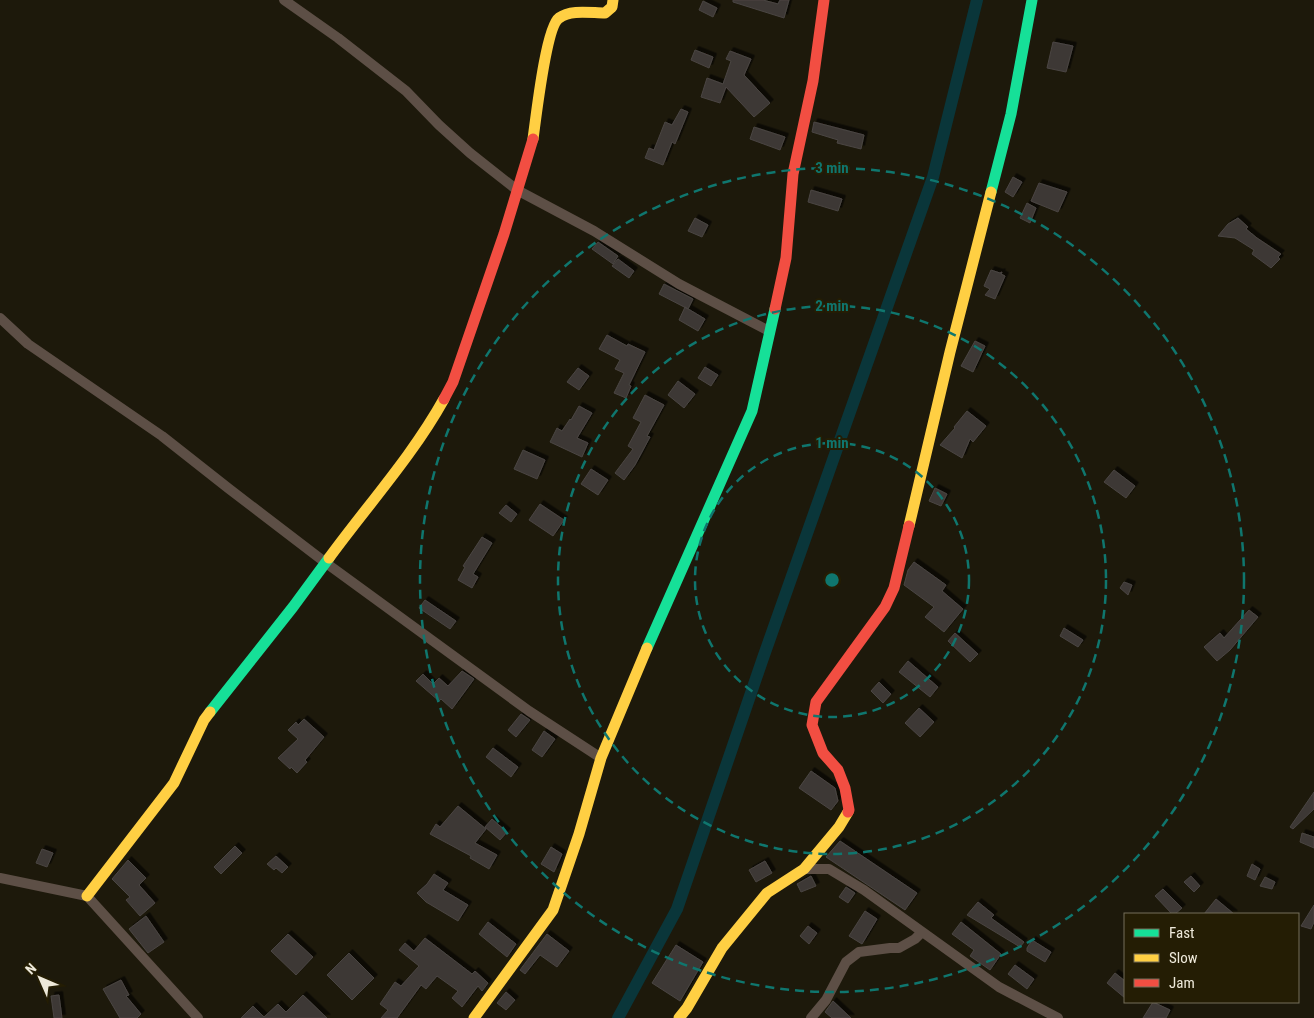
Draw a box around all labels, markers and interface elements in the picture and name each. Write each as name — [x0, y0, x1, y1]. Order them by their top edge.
text: 3 min — [815, 159, 849, 177]
text: 2 min — [815, 297, 849, 315]
text: 1 min — [815, 434, 849, 452]
centre of rings — [823, 571, 841, 589]
legend — [1124, 913, 1299, 1003]
text: Fast — [1169, 924, 1194, 942]
text: Slow — [1169, 949, 1198, 967]
north arrow — [15, 953, 65, 1003]
text: N — [22, 960, 39, 977]
text: Jam — [1169, 974, 1195, 992]

